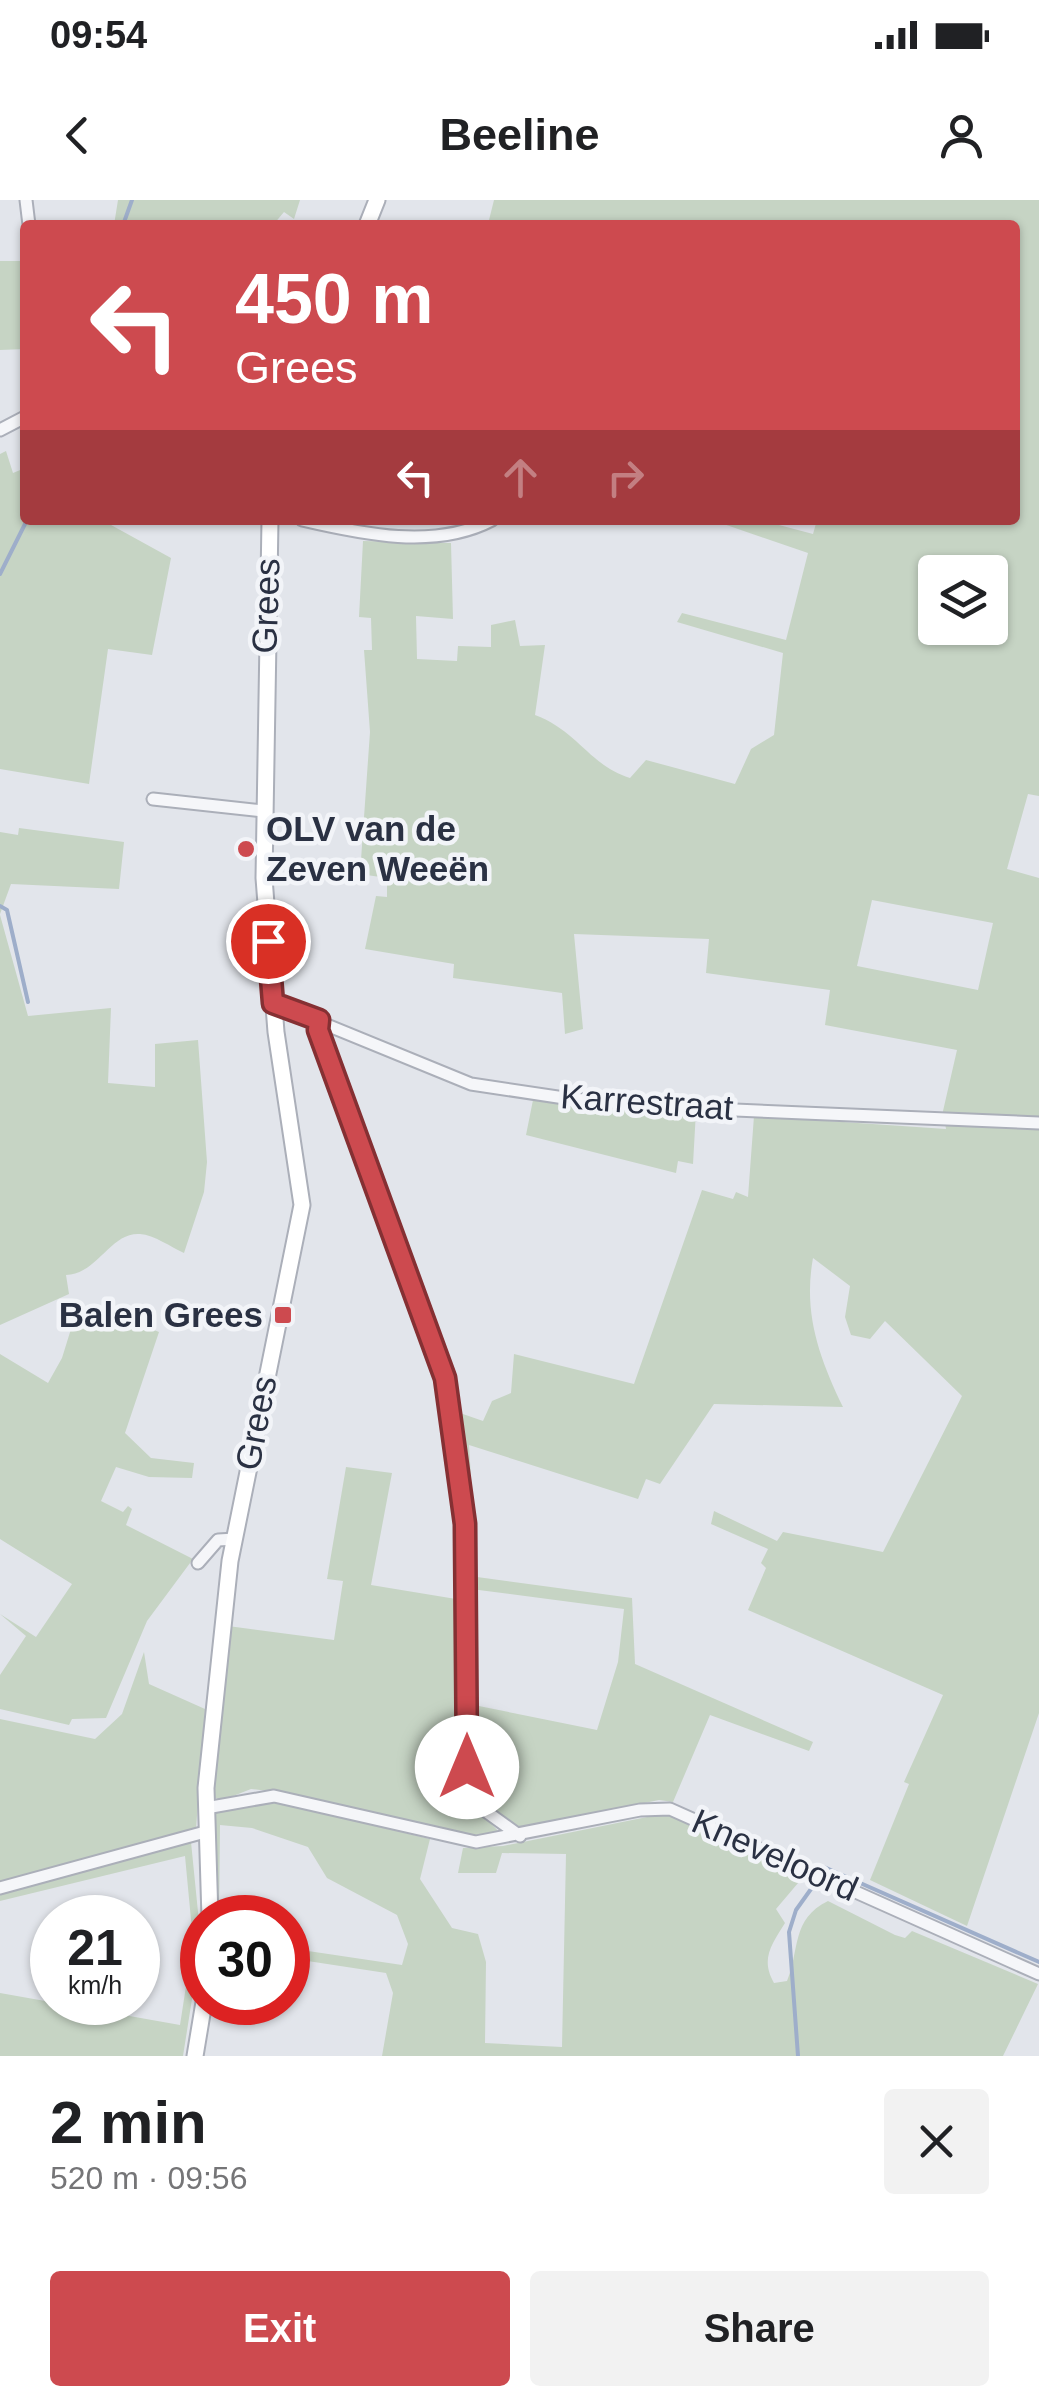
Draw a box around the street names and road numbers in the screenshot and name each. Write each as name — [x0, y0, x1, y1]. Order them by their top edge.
street label: Grees — [244, 558, 287, 654]
street label: Karrestraat — [559, 1076, 735, 1127]
street label: Grees — [227, 1372, 284, 1473]
street label: Kneveloord — [686, 1801, 864, 1908]

